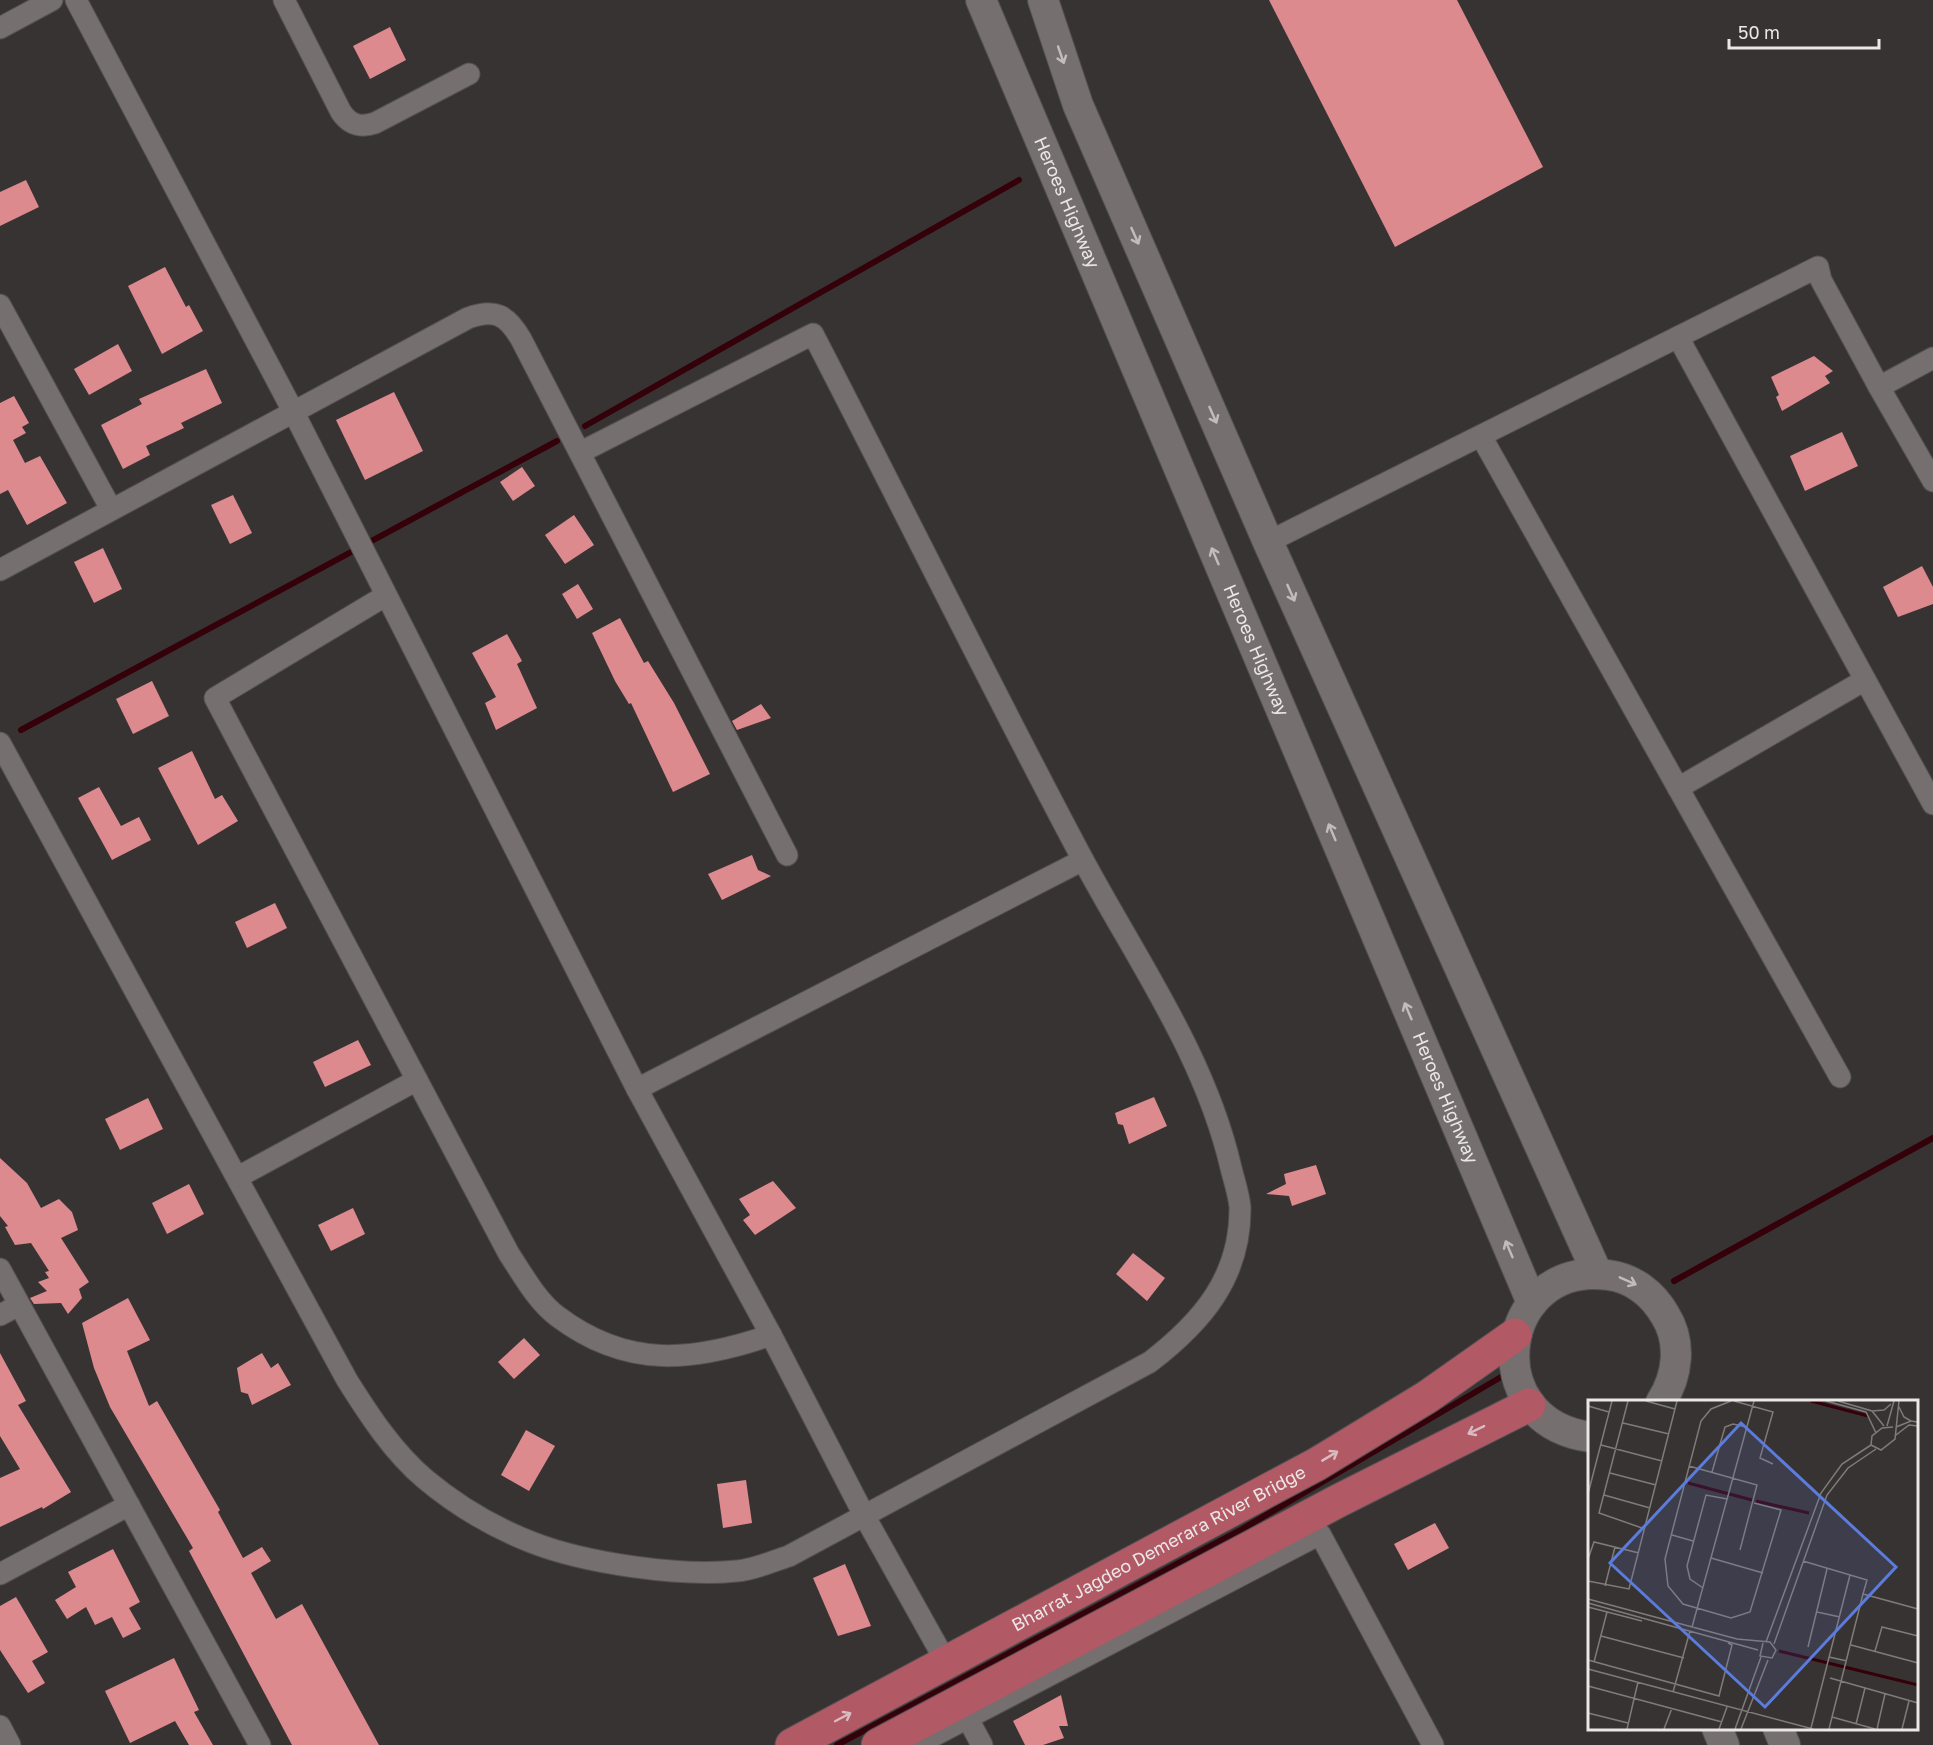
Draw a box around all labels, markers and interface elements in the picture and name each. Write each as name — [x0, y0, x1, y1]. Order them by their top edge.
scale bar — [1729, 12, 1879, 50]
text: 50 m — [1738, 21, 1780, 43]
one-way arrow — [1057, 45, 1068, 64]
street label: Heroes Highway — [1030, 133, 1105, 271]
one-way arrow — [1130, 226, 1141, 244]
one-way arrow — [1208, 405, 1219, 423]
one-way arrow — [1209, 547, 1220, 565]
street label: Heroes Highway — [1219, 581, 1294, 719]
one-way arrow — [1286, 584, 1298, 602]
one-way arrow — [1326, 823, 1337, 842]
one-way arrow — [1402, 1003, 1413, 1021]
street label: Heroes Highway — [1409, 1028, 1484, 1167]
one-way arrow — [1503, 1240, 1514, 1259]
one-way arrow — [1618, 1276, 1636, 1288]
inset map — [1588, 1400, 1918, 1730]
one-way arrow — [1468, 1424, 1485, 1436]
one-way arrow — [1321, 1450, 1338, 1462]
street label: Bharrat Jagdeo Demerara River Bridge — [1008, 1460, 1309, 1635]
one-way arrow — [834, 1711, 852, 1722]

